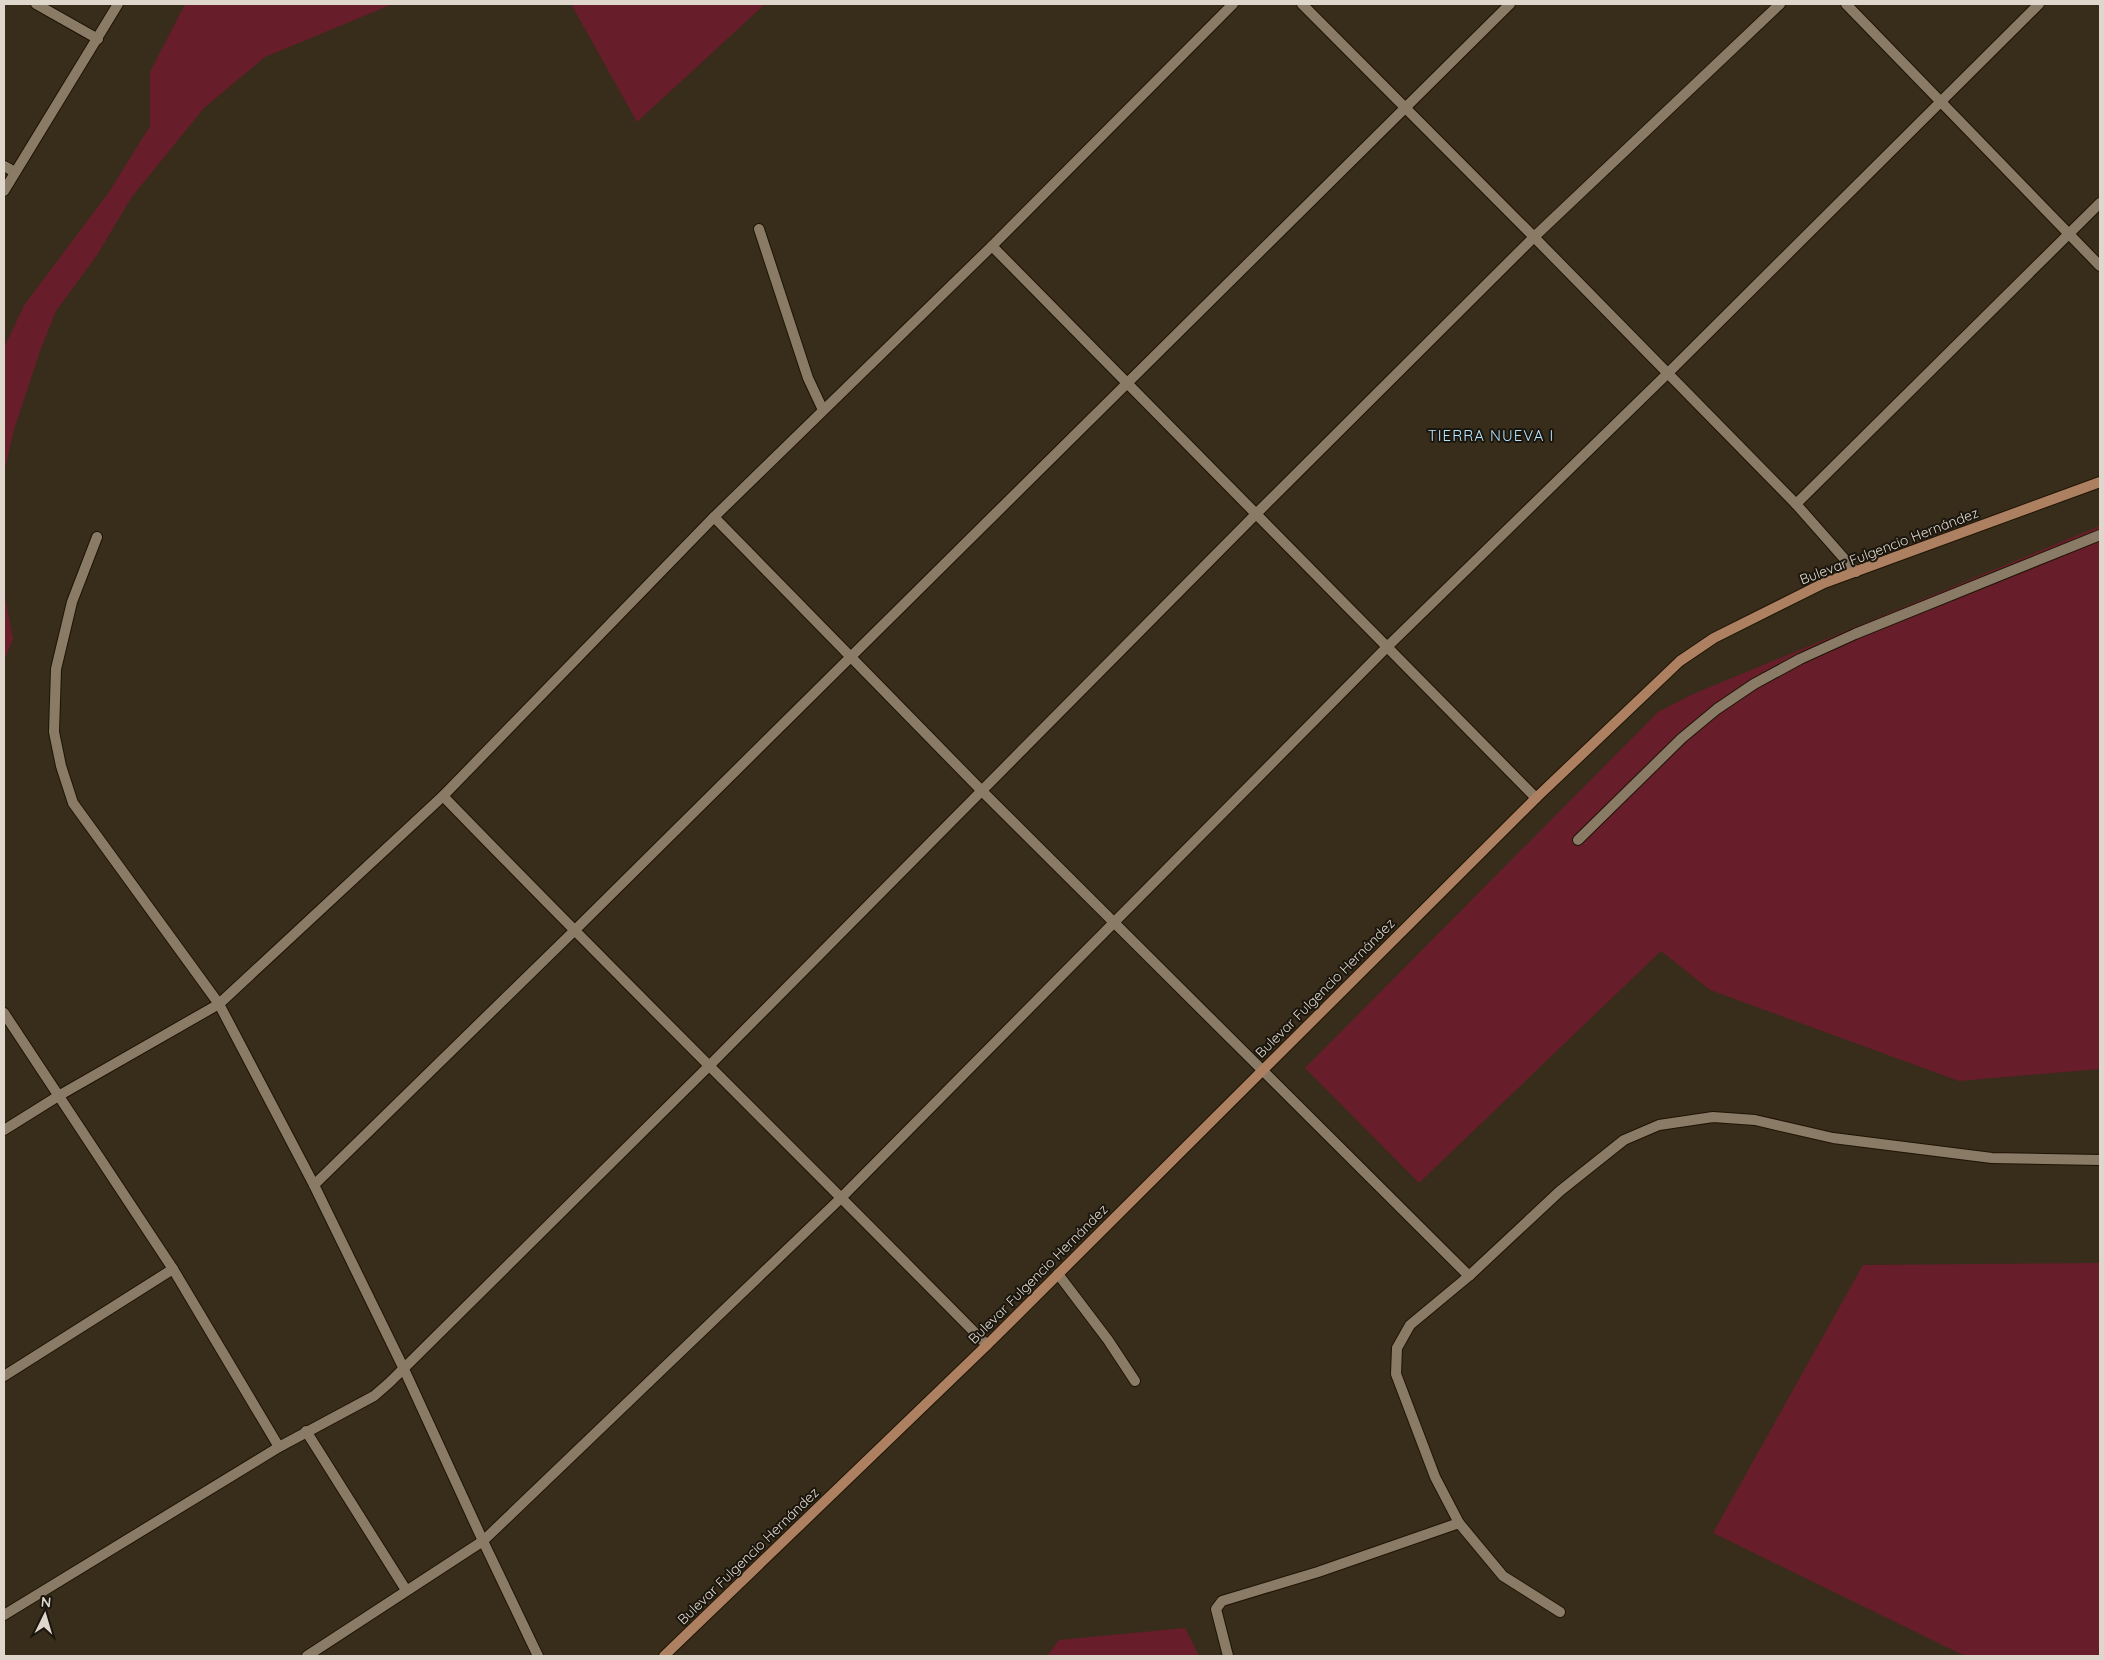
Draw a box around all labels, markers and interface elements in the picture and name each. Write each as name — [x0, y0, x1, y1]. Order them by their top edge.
district label: TIERRA NUEVA I — [1428, 426, 1554, 445]
street label: Bulevar Fulgencio Hernández — [1797, 503, 1981, 588]
street label: Bulevar Fulgencio Hernández — [1251, 914, 1399, 1062]
street label: Bulevar Fulgencio Hernández — [964, 1200, 1112, 1348]
street label: Bulevar Fulgencio Hernández — [673, 1483, 823, 1628]
north arrow — [20, 1590, 70, 1640]
text: N — [40, 1593, 52, 1611]

